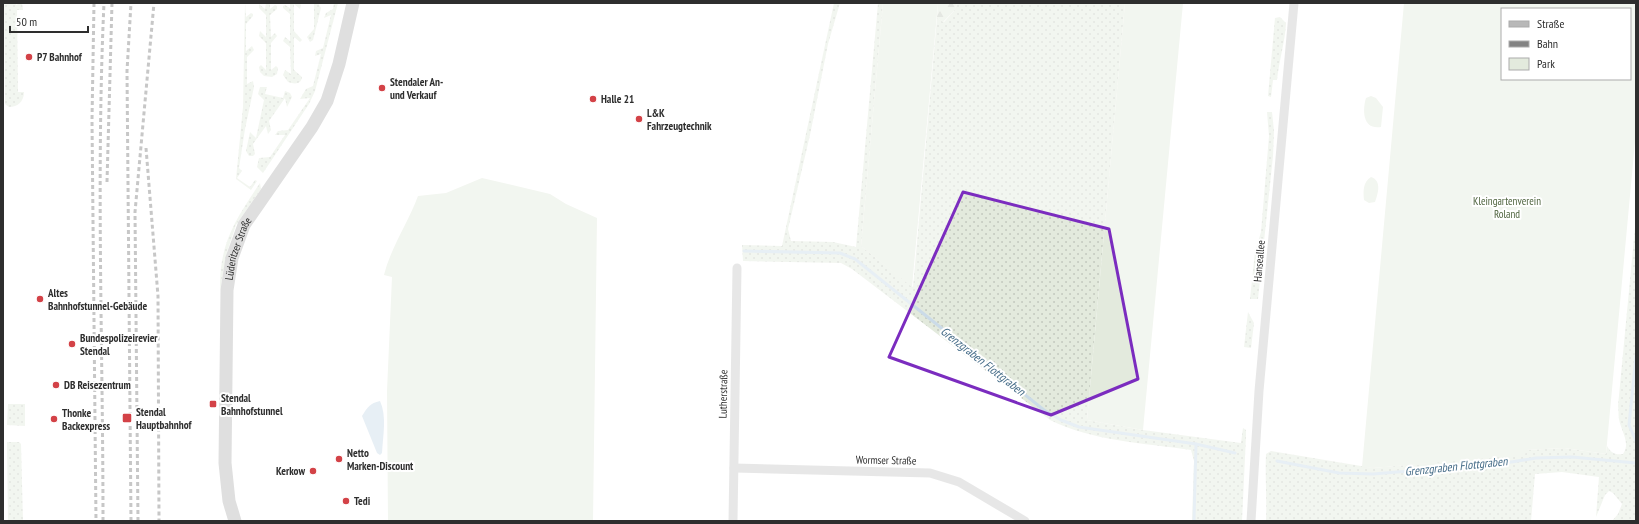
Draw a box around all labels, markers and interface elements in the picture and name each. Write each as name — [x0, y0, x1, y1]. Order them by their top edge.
scale bar — [10, 8, 88, 34]
legend — [1501, 8, 1631, 80]
text: 50 m — [16, 14, 37, 29]
text: Straße — [1537, 16, 1564, 31]
text: Bahn — [1537, 36, 1558, 51]
place label: P7 Bahnhof — [37, 50, 83, 64]
marker: P7 Bahnhof — [24, 52, 34, 62]
text: Park — [1537, 56, 1555, 71]
place label: Stendaler An- und Verkauf — [390, 75, 443, 102]
marker: Stendaler An- und Verkauf — [377, 83, 387, 93]
place label: Halle 21 — [601, 92, 634, 106]
marker: Halle 21 — [588, 94, 598, 104]
place label: L&K Fahrzeugtechnik — [647, 106, 712, 133]
marker: L&K Fahrzeugtechnik — [634, 114, 644, 124]
park label: Kleingartenverein Roland — [1473, 194, 1541, 221]
street label: Lüderitzer Straße — [222, 214, 255, 281]
street label: Hanseallee — [1250, 239, 1268, 282]
place label: Altes Bahnhofstunnel-Gebäude — [47, 286, 147, 313]
marker: Altes Bahnhofstunnel-Gebäude — [35, 294, 45, 304]
water label: Grenzgraben Flottgraben — [938, 323, 1029, 399]
place label: Bundespolizeirevier Stendal — [80, 331, 158, 358]
marker: Bundespolizeirevier Stendal — [67, 339, 77, 349]
street label: Lutherstraße — [716, 369, 730, 418]
place label: DB Reisezentrum — [64, 378, 131, 392]
marker: DB Reisezentrum — [51, 380, 61, 390]
place label: Stendal Bahnhofstunnel — [221, 391, 283, 418]
marker: Stendal Bahnhofstunnel — [208, 399, 218, 409]
place label: Stendal Hauptbahnhof — [136, 405, 192, 432]
place label: Thonke Backexpress — [62, 406, 110, 433]
marker: Stendal Hauptbahnhof — [121, 412, 133, 424]
marker: Thonke Backexpress — [49, 414, 59, 424]
place label: Netto Marken-Discount — [347, 446, 414, 473]
street label: Wormser Straße — [856, 452, 917, 468]
water label: Grenzgraben Flottgraben — [1404, 453, 1509, 479]
marker: Netto Marken-Discount — [334, 454, 344, 464]
place label: Kerkow — [276, 464, 305, 478]
marker: Kerkow — [308, 466, 318, 476]
place label: Tedi — [354, 494, 371, 508]
marker: Tedi — [341, 496, 351, 506]

